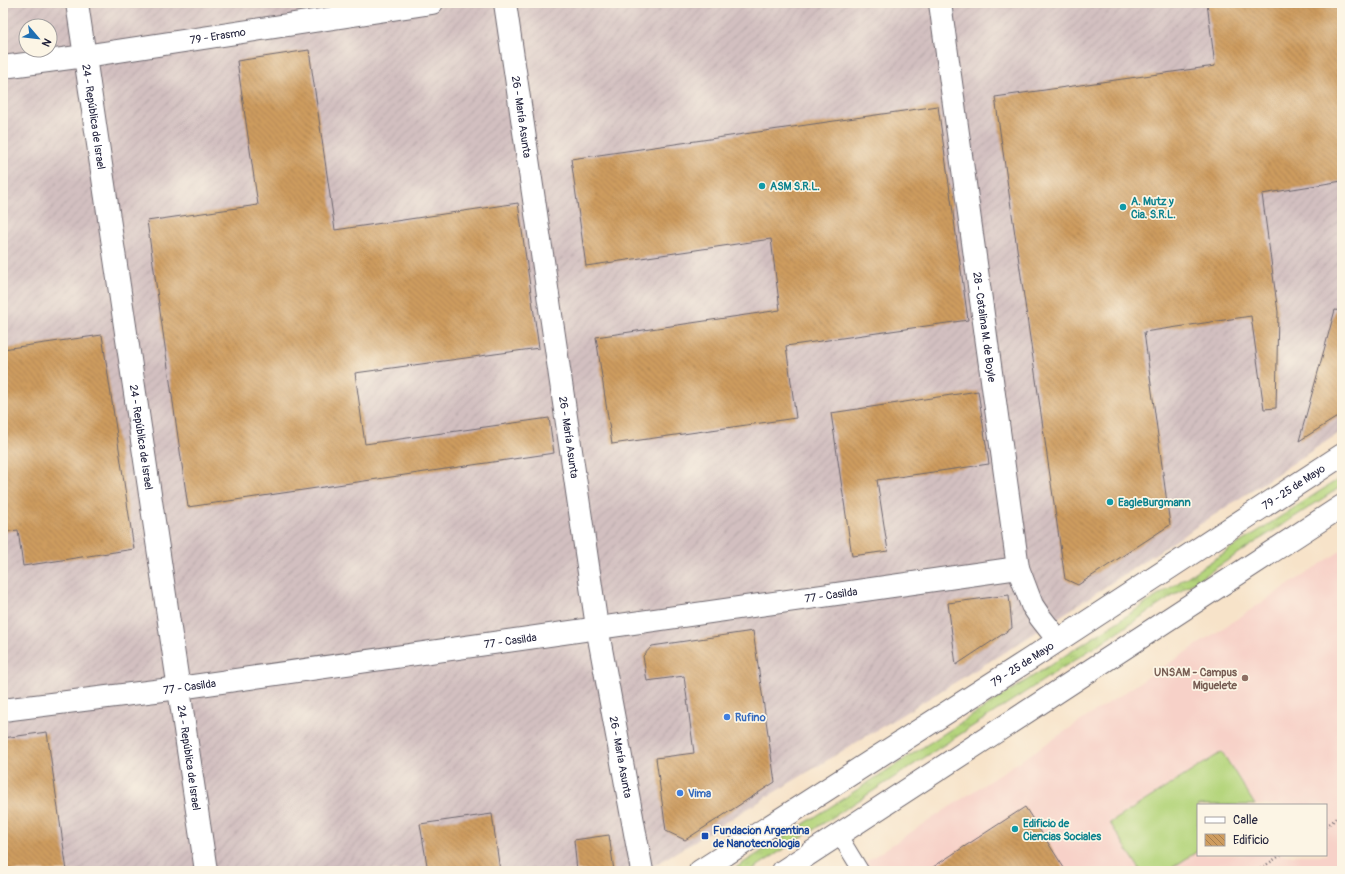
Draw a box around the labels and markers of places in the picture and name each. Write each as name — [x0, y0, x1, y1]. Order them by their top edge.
place label: ASM S.R.L. — [770, 180, 820, 193]
marker: ASM S.R.L. — [757, 181, 767, 191]
place label: A. Mutz y Cia. S.R.L. — [1131, 195, 1176, 221]
marker: A. Mutz y Cia. S.R.L. — [1118, 202, 1128, 212]
place label: EagleBurgmann — [1118, 496, 1191, 509]
marker: EagleBurgmann — [1105, 497, 1115, 507]
place label: UNSAM - Campus Miguelete — [1154, 666, 1238, 692]
marker: UNSAM - Campus Miguelete — [1240, 673, 1250, 683]
place label: Rufino — [735, 711, 766, 724]
marker: Rufino — [722, 712, 732, 722]
place label: Vima — [688, 787, 711, 800]
marker: Vima — [675, 788, 685, 798]
place label: Edificio de Ciencias Sociales — [1023, 817, 1101, 843]
place label: Fundacion Argentina de Nanotecnologia — [713, 824, 809, 850]
marker: Edificio de Ciencias Sociales — [1010, 824, 1020, 834]
marker: Fundacion Argentina de Nanotecnologia — [700, 831, 710, 841]

